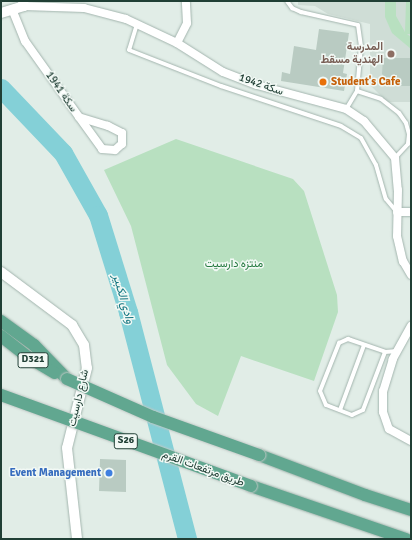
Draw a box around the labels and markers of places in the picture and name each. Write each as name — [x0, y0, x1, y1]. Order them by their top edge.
place label: المدرسة الهندية مسقط — [321, 41, 383, 67]
marker: المدرسة الهندية مسقط — [386, 49, 396, 59]
place label: Student's Cafe — [331, 75, 400, 89]
marker: Student's Cafe — [318, 77, 328, 87]
place label: Event Management — [9, 466, 101, 480]
marker: Event Management — [104, 468, 114, 478]

